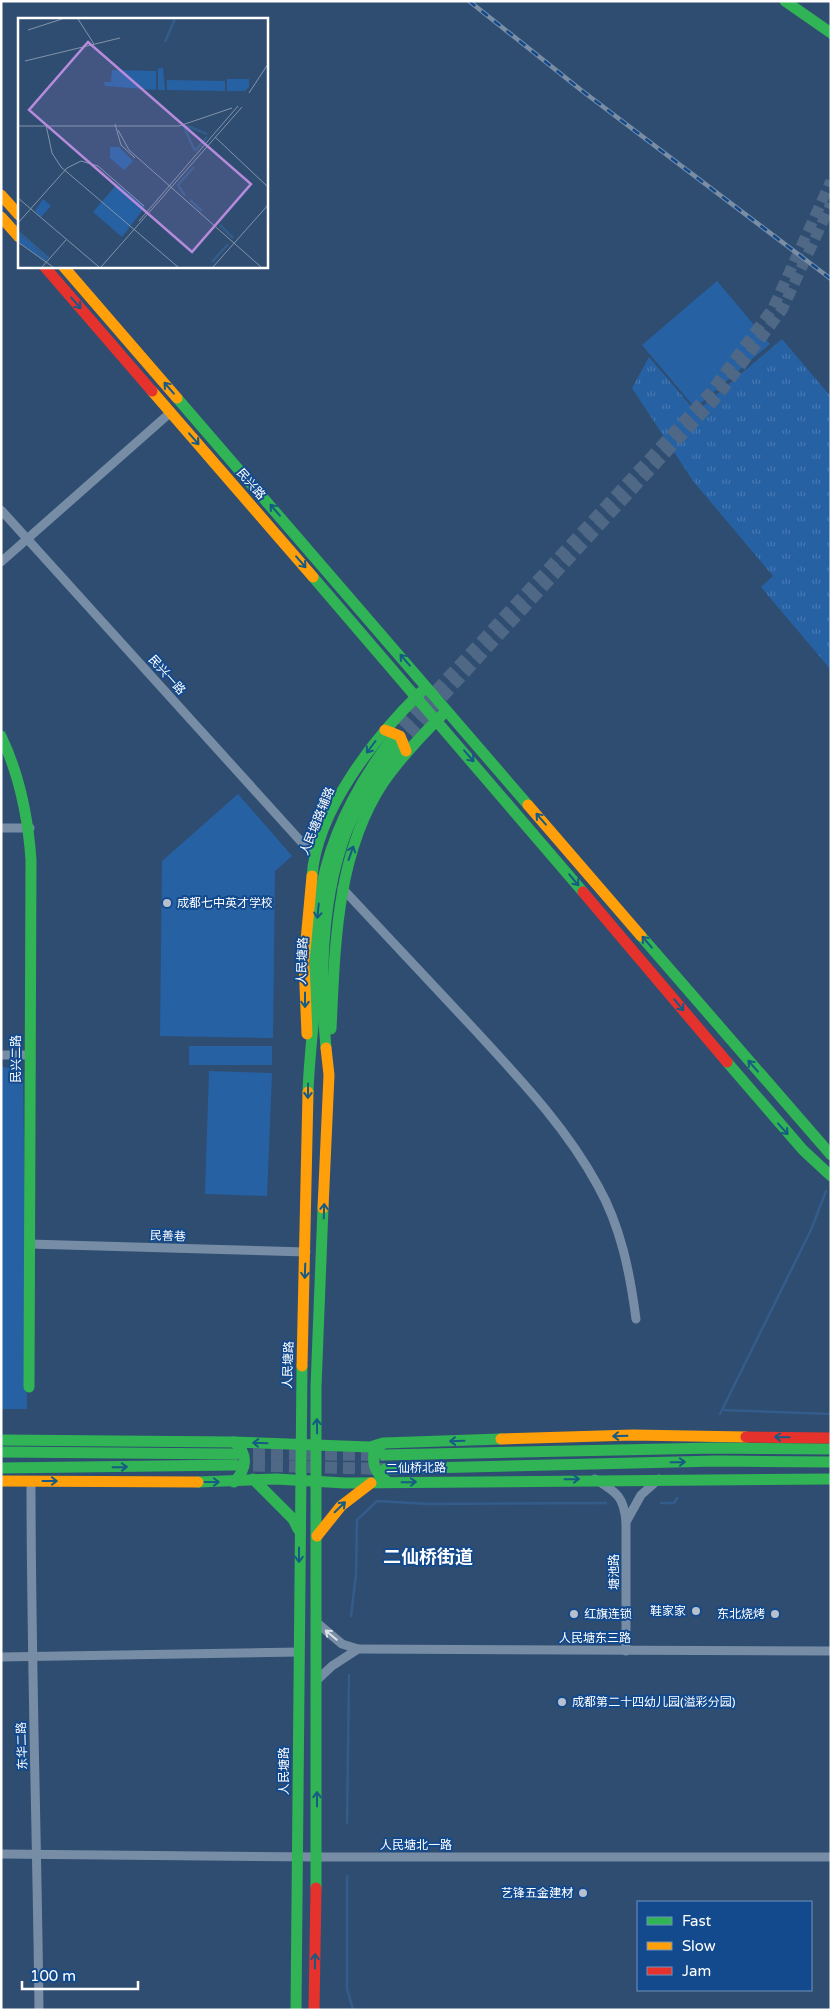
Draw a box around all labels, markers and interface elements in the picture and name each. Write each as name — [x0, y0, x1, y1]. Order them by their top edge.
inset map — [18, 18, 268, 268]
one-way arrow — [71, 296, 82, 309]
one-way arrow — [163, 381, 175, 394]
one-way arrow — [188, 432, 199, 445]
street label: 民兴路 — [234, 466, 268, 502]
one-way arrow — [270, 504, 281, 517]
one-way arrow — [295, 555, 306, 568]
street label: 民兴一路 — [146, 652, 188, 698]
one-way arrow — [399, 653, 411, 666]
one-way arrow — [366, 740, 376, 754]
one-way arrow — [463, 750, 475, 763]
street label: 人民塘路辅路 — [297, 785, 337, 857]
one-way arrow — [536, 813, 547, 826]
one-way arrow — [347, 845, 356, 861]
one-way arrow — [568, 873, 579, 886]
place label: 成都七中英才学校 — [177, 896, 273, 910]
marker: 成都七中英才学校 — [161, 897, 173, 909]
one-way arrow — [313, 903, 323, 919]
one-way arrow — [641, 936, 653, 949]
street label: 人民塘路 — [294, 937, 310, 985]
one-way arrow — [300, 992, 310, 1008]
one-way arrow — [673, 998, 684, 1011]
street label: 民兴二路 — [9, 1035, 23, 1083]
one-way arrow — [747, 1059, 758, 1072]
one-way arrow — [304, 1082, 313, 1098]
one-way arrow — [778, 1122, 789, 1135]
one-way arrow — [319, 1203, 328, 1219]
street label: 民善巷 — [150, 1228, 186, 1244]
one-way arrow — [300, 1262, 310, 1278]
street label: 人民塘路 — [280, 1341, 296, 1389]
one-way arrow — [312, 1418, 322, 1434]
one-way arrow — [612, 1431, 628, 1440]
one-way arrow — [774, 1432, 790, 1442]
one-way arrow — [449, 1436, 465, 1445]
one-way arrow — [253, 1438, 269, 1447]
one-way arrow — [670, 1457, 686, 1467]
street label: 二仙桥北路 — [386, 1460, 446, 1476]
one-way arrow — [112, 1462, 128, 1471]
one-way arrow — [564, 1474, 580, 1484]
one-way arrow — [42, 1476, 58, 1486]
one-way arrow — [204, 1477, 220, 1486]
one-way arrow — [401, 1477, 417, 1487]
one-way arrow — [334, 1501, 347, 1513]
district label: 二仙桥街道 — [383, 1546, 473, 1568]
one-way arrow — [294, 1547, 304, 1563]
street label: 塘池路 — [607, 1554, 621, 1590]
place label: 鞋家家 — [650, 1604, 686, 1618]
marker: 鞋家家 — [690, 1605, 702, 1617]
place label: 红旗连锁 — [584, 1607, 632, 1621]
place label: 东北烧烤 — [717, 1607, 765, 1621]
marker: 红旗连锁 — [568, 1608, 580, 1620]
marker: 东北烧烤 — [769, 1608, 781, 1620]
one-way arrow — [325, 1630, 338, 1641]
street label: 人民塘东三路 — [559, 1631, 631, 1645]
place label: 成都第二十四幼儿园(溢彩分园) — [572, 1695, 736, 1709]
marker: 成都第二十四幼儿园(溢彩分园) — [556, 1696, 568, 1708]
street label: 东华二路 — [14, 1722, 30, 1770]
street label: 人民塘路 — [277, 1747, 291, 1795]
one-way arrow — [312, 1791, 322, 1807]
street label: 人民塘北一路 — [380, 1838, 452, 1852]
place label: 艺锋五金建材 — [501, 1886, 573, 1900]
marker: 艺锋五金建材 — [577, 1887, 589, 1899]
legend — [637, 1901, 812, 1991]
text: Fast — [682, 1912, 712, 1930]
text: Slow — [682, 1937, 716, 1955]
one-way arrow — [310, 1953, 319, 1969]
scale bar — [22, 1958, 139, 1990]
text: Jam — [682, 1962, 711, 1980]
text: 100 m — [30, 1967, 76, 1985]

